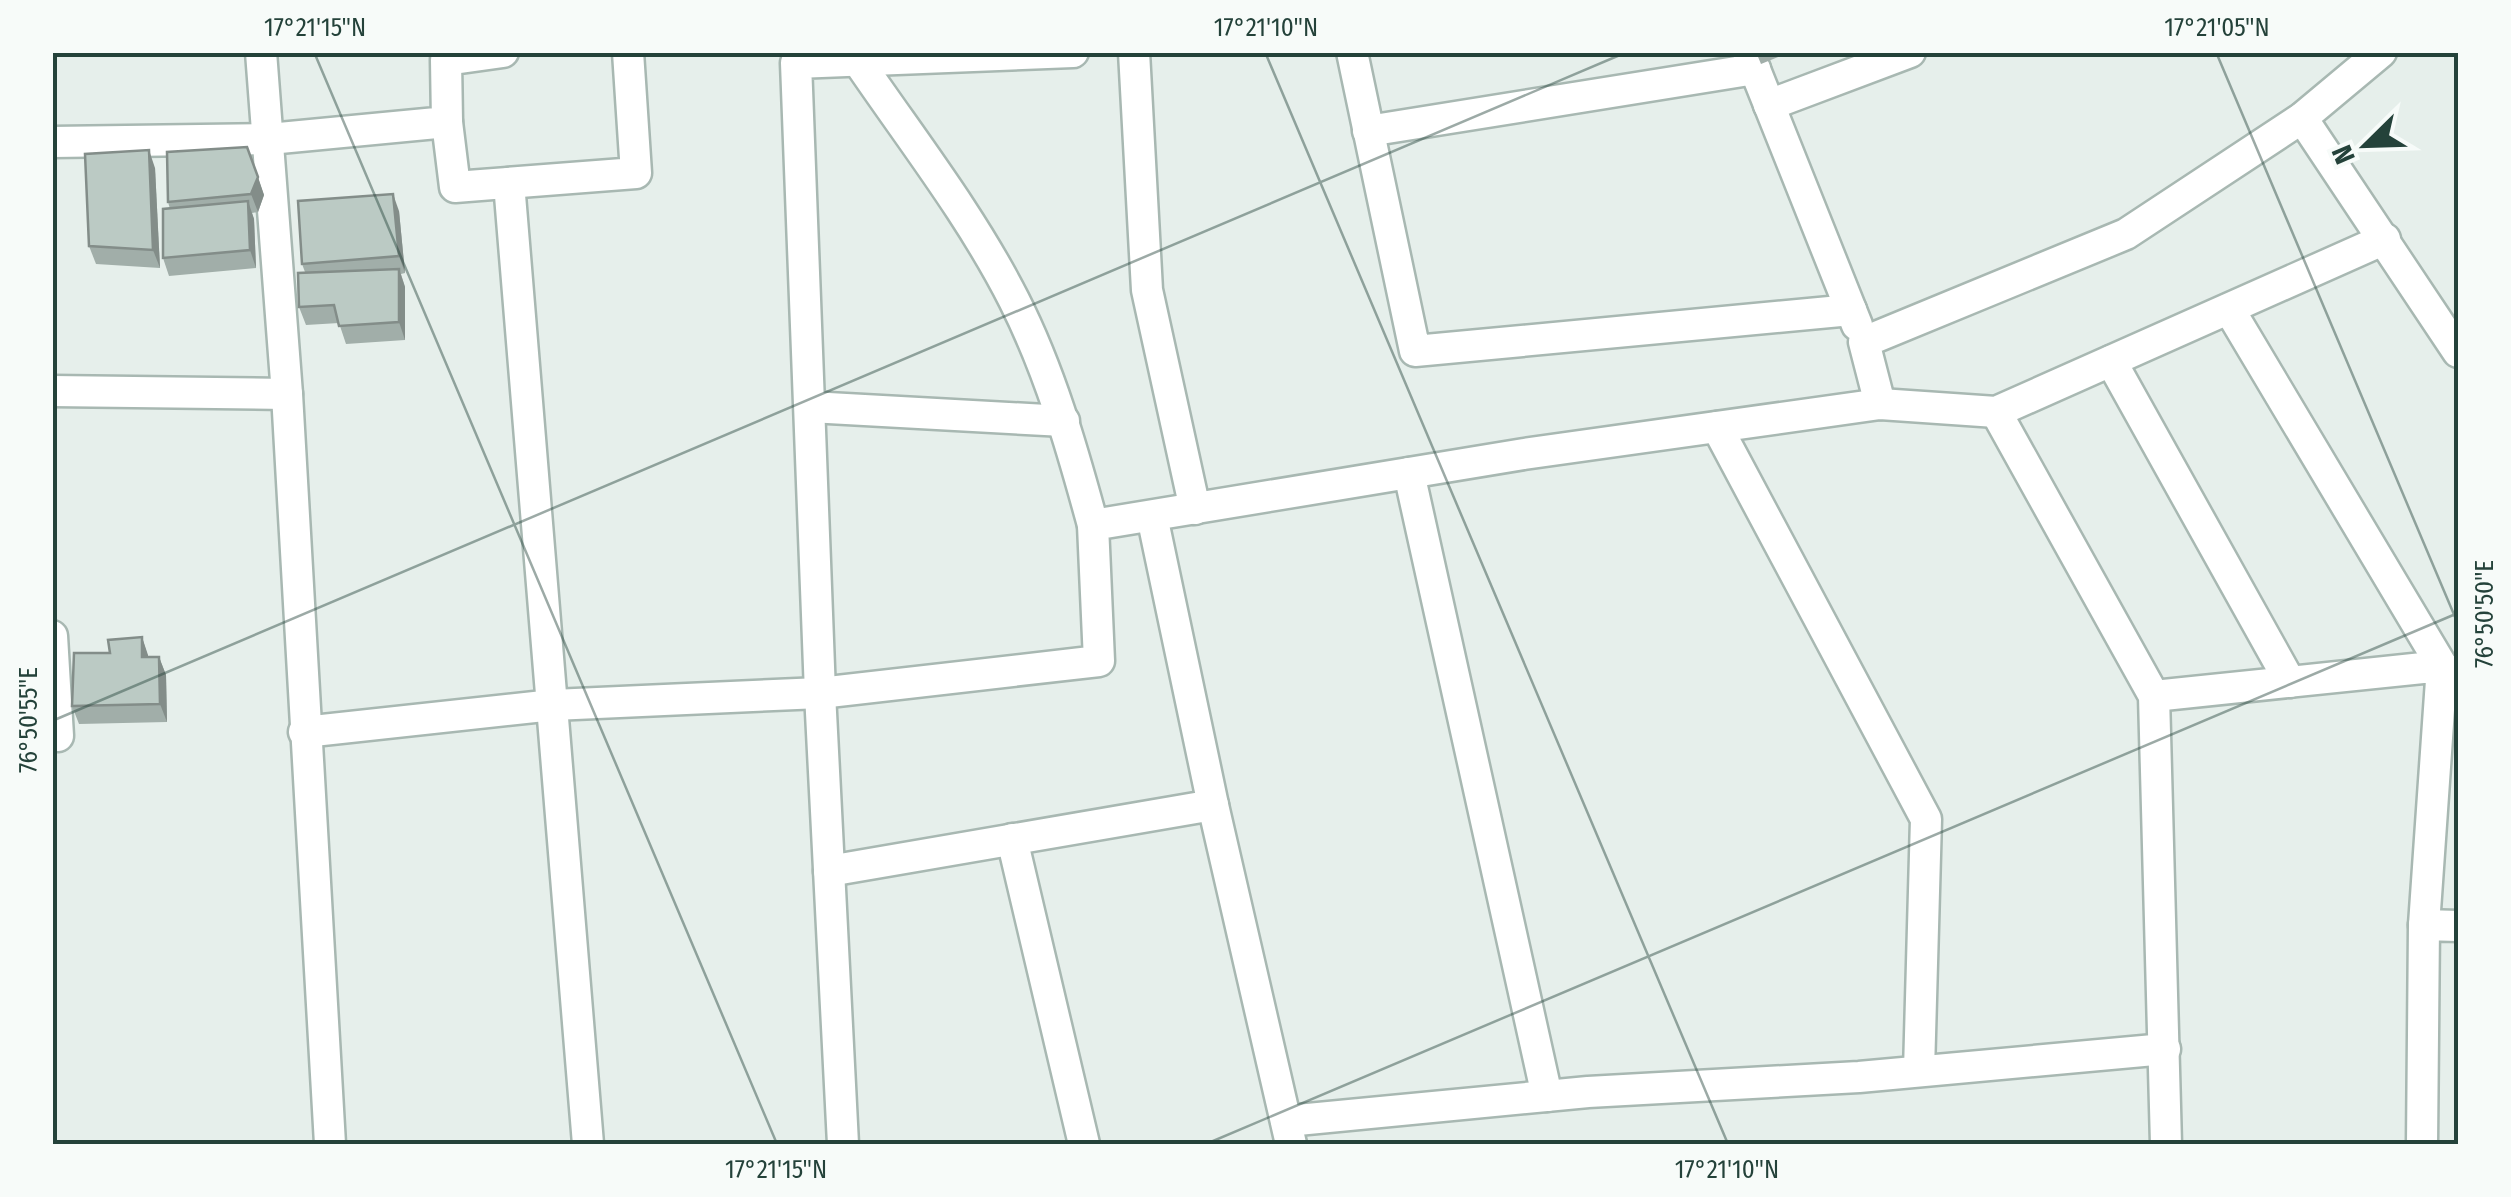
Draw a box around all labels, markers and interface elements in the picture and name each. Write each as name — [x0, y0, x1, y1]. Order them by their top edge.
text: 17°21'15"N — [264, 13, 366, 43]
text: 17°21'10"N — [1214, 13, 1318, 43]
text: 17°21'05"N — [2164, 13, 2270, 43]
north arrow — [2316, 95, 2416, 195]
text: N — [2325, 140, 2362, 169]
text: 76°50'50"E — [2470, 560, 2500, 668]
text: 76°50'55"E — [14, 667, 44, 773]
text: 17°21'15"N — [725, 1155, 827, 1185]
text: 17°21'10"N — [1675, 1155, 1779, 1185]

